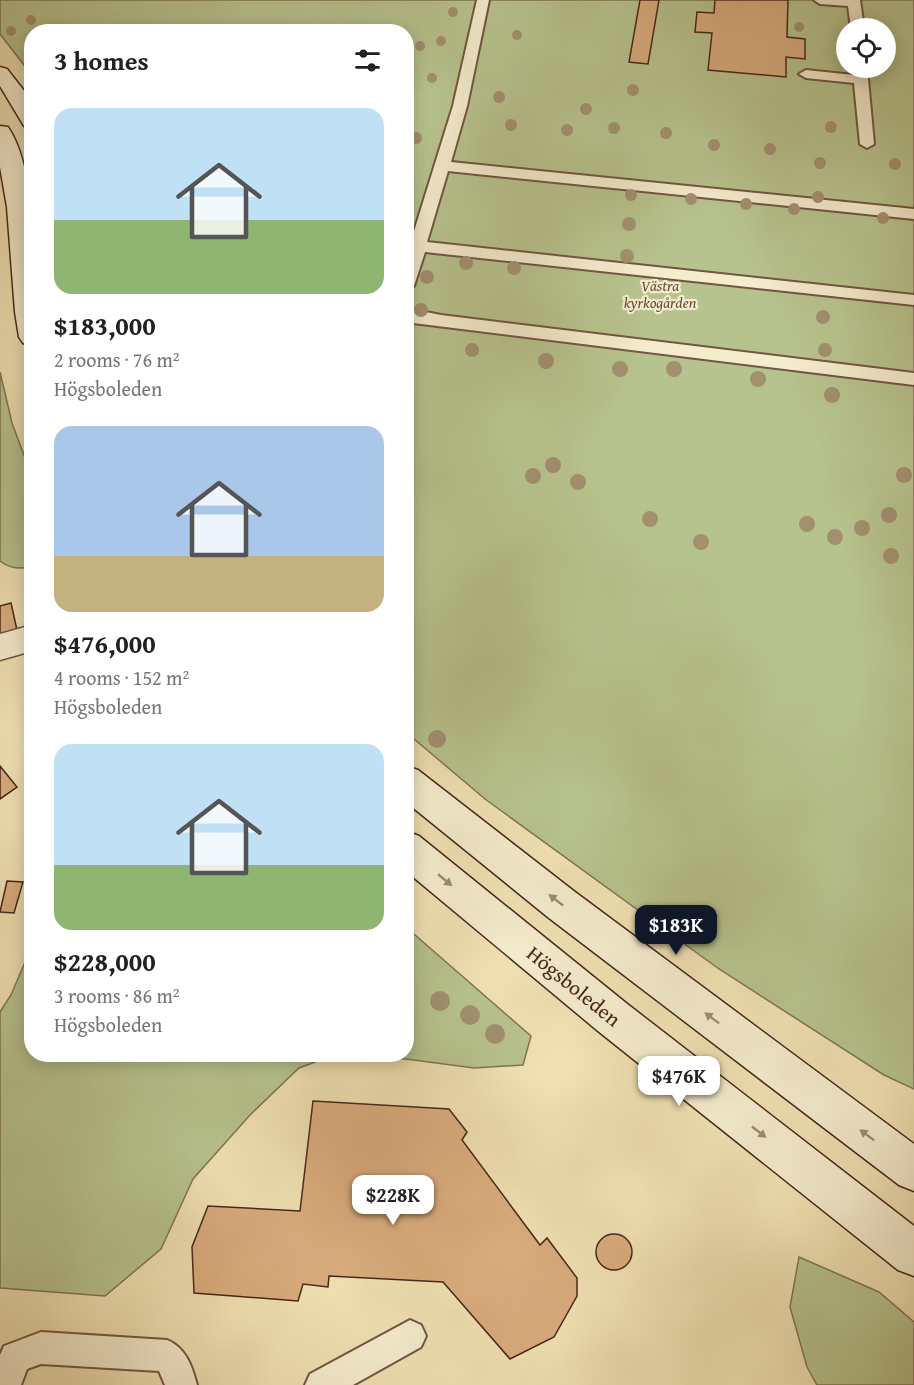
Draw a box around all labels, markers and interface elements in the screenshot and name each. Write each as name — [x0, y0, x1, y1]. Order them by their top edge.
map controls — [836, 18, 896, 78]
button: locate — [836, 18, 896, 78]
text: 3 homes — [54, 41, 149, 80]
icon: filters — [351, 44, 384, 77]
icon: home — [165, 147, 273, 255]
park label: Västra kyrkogården — [624, 275, 697, 313]
text: $183,000 — [54, 306, 156, 345]
text: 2 rooms · 76 m² — [54, 345, 180, 374]
text: Högsboleden — [54, 374, 162, 403]
icon: home — [165, 465, 273, 573]
text: $476,000 — [54, 624, 156, 663]
text: 4 rooms · 152 m² — [54, 663, 189, 692]
text: Högsboleden — [54, 692, 162, 721]
icon: home — [165, 783, 273, 891]
one-way arrow — [437, 873, 452, 886]
one-way arrow — [548, 894, 564, 907]
pin: $183K — [634, 905, 718, 956]
text: $183K — [649, 910, 703, 939]
street label: Högsboleden — [520, 938, 628, 1034]
text: $228,000 — [54, 942, 156, 981]
text: 3 rooms · 86 m² — [54, 981, 180, 1010]
text: Högsboleden — [54, 1010, 162, 1039]
one-way arrow — [704, 1012, 720, 1024]
pin: $476K — [637, 1056, 721, 1107]
text: $476K — [652, 1061, 706, 1090]
one-way arrow — [750, 1126, 766, 1138]
one-way arrow — [860, 1130, 875, 1142]
pin: $228K — [351, 1175, 435, 1226]
text: $228K — [366, 1180, 420, 1209]

